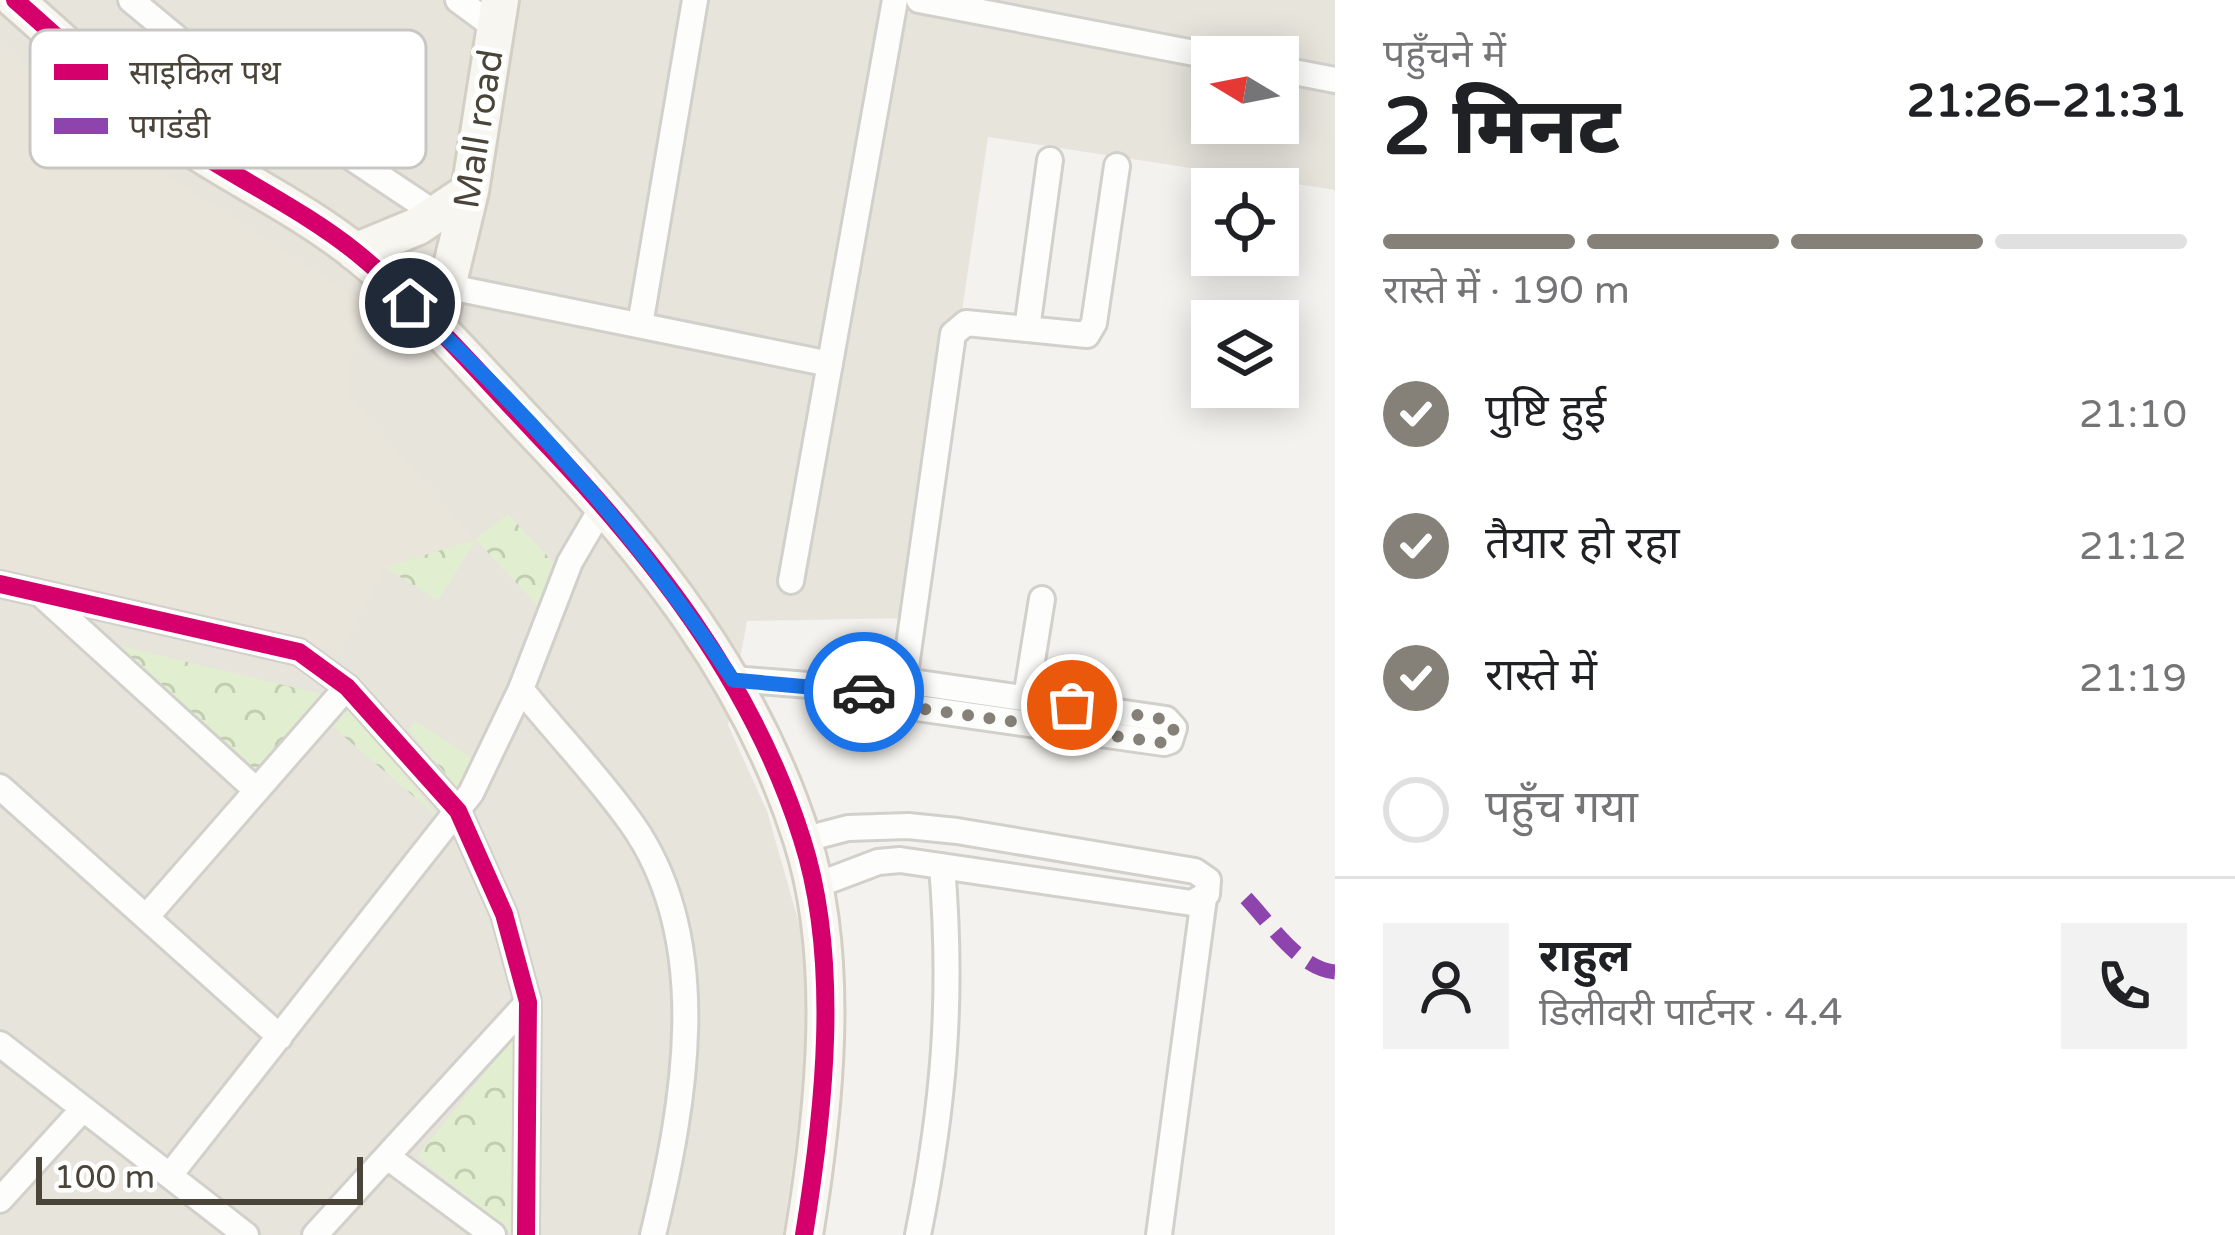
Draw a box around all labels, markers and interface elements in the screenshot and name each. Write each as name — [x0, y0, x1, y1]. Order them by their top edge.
legend — [30, 30, 426, 168]
text: पहुँचने में — [1383, 31, 1506, 78]
north arrow — [1191, 36, 1299, 144]
map controls — [1191, 36, 1299, 408]
street label: Mall road — [445, 46, 513, 212]
text: साइकिल पथ — [129, 54, 282, 93]
text: 21:26–21:31 — [1907, 75, 2187, 129]
text: 2 मिनट — [1383, 81, 1620, 175]
text: पगडंडी — [129, 108, 212, 147]
button: locate — [1191, 168, 1299, 276]
pin — [359, 252, 461, 354]
text: रास्ते में · 190 m — [1383, 267, 1630, 314]
icon: home — [377, 270, 443, 336]
button: layers — [1191, 300, 1299, 408]
icon: check — [1383, 381, 1449, 447]
text: पुष्टि हुई — [1485, 385, 1606, 439]
text: 21:10 — [2079, 391, 2187, 438]
icon: check — [1383, 513, 1449, 579]
text: तैयार हो रहा — [1485, 517, 1680, 571]
text: 21:12 — [2079, 523, 2187, 570]
courier — [804, 632, 924, 752]
icon: check — [1383, 645, 1449, 711]
text: रास्ते में — [1485, 649, 1597, 703]
pin — [1021, 654, 1123, 756]
text: 21:19 — [2079, 655, 2187, 702]
icon: car — [831, 659, 897, 725]
icon: bag — [1039, 672, 1105, 738]
text: पहुँच गया — [1485, 781, 1638, 835]
button: person — [1383, 923, 1509, 1049]
button: phone — [2061, 923, 2187, 1049]
text: राहुल — [1539, 930, 1631, 984]
text: डिलीवरी पार्टनर · 4.4 — [1539, 989, 1843, 1036]
scale bar — [36, 1151, 363, 1204]
text: 100 m — [54, 1158, 155, 1197]

